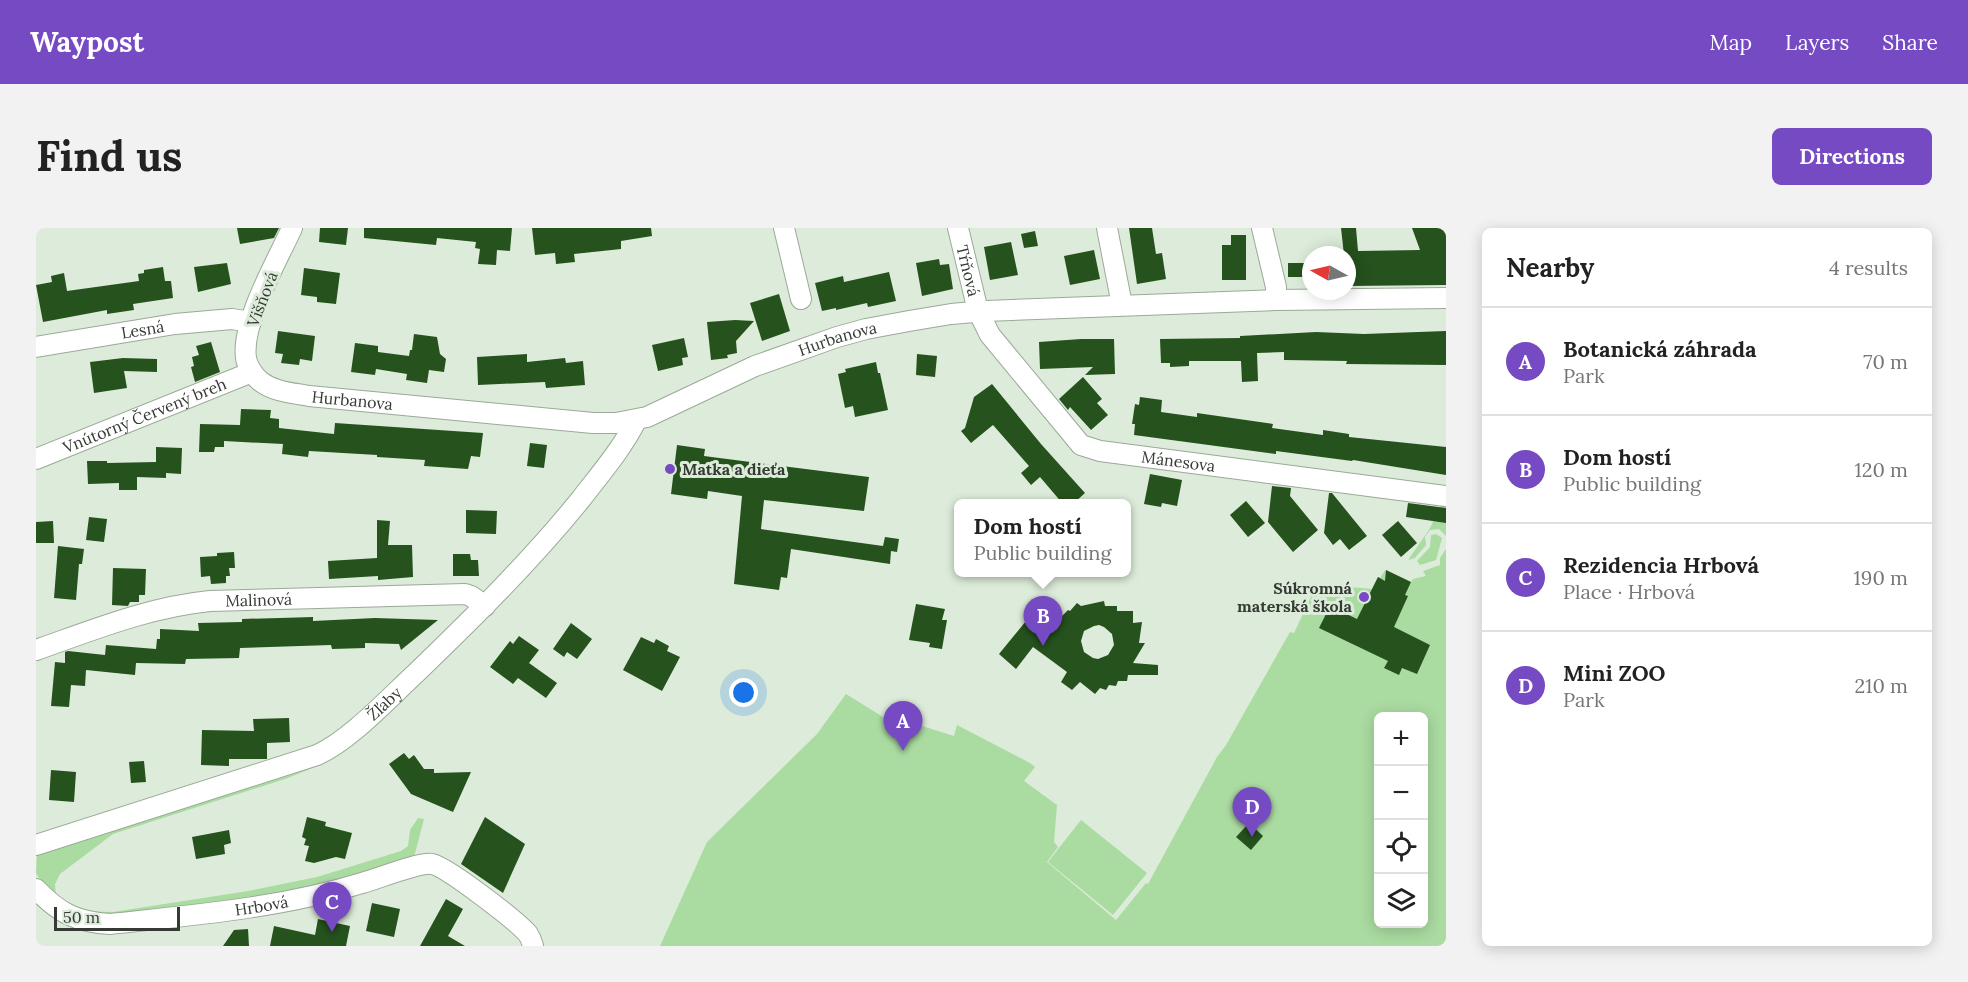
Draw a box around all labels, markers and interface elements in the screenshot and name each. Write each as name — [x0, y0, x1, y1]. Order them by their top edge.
text: Waypost — [30, 24, 144, 60]
text: Map — [1709, 29, 1752, 56]
text: Layers — [1785, 29, 1849, 56]
text: Share — [1882, 29, 1938, 56]
button: Directions — [1772, 128, 1932, 185]
text: Find us — [36, 129, 182, 183]
street label: Tŕňová — [952, 243, 984, 298]
north arrow — [1302, 246, 1356, 300]
text: Nearby — [1506, 251, 1594, 284]
text: 4 results — [1829, 255, 1908, 280]
street label: Višňová — [242, 269, 282, 330]
street label: Lesná — [120, 316, 166, 343]
street label: Hurbanova — [795, 317, 878, 360]
text: Botanická záhrada — [1563, 335, 1757, 363]
text: A — [1519, 349, 1532, 374]
text: 70 m — [1863, 349, 1908, 374]
text: Park — [1563, 363, 1605, 388]
street label: Vnútorný Červený breh — [59, 373, 230, 458]
street label: Hurbanova — [311, 386, 394, 414]
text: Dom hostí — [1563, 443, 1671, 471]
street label: Mánesova — [1140, 446, 1217, 476]
text: B — [1519, 457, 1532, 482]
text: 120 m — [1854, 457, 1908, 482]
place label: Matka a dieťa — [682, 459, 786, 479]
marker: Matka a dieťa — [663, 462, 677, 476]
text: Public building — [1563, 471, 1701, 496]
popup — [954, 499, 1131, 577]
text: Dom hostí — [973, 512, 1082, 540]
text: Public building — [973, 540, 1112, 565]
text: Rezidencia Hrbová — [1563, 551, 1759, 579]
text: C — [1519, 565, 1532, 590]
text: 190 m — [1854, 565, 1908, 590]
place label: Súkromná materská škola — [1237, 578, 1353, 616]
text: Place · Hrbová — [1563, 579, 1695, 604]
street label: Malinová — [225, 589, 292, 611]
marker: Súkromná materská škola — [1357, 590, 1371, 604]
pin: B — [1024, 596, 1062, 646]
text: Mini ZOO — [1563, 659, 1666, 687]
text: D — [1518, 673, 1533, 698]
text: 210 m — [1854, 673, 1908, 698]
your location — [729, 678, 758, 707]
street label: Žľaby — [363, 682, 406, 724]
text: Park — [1563, 687, 1605, 712]
pin: A — [884, 702, 922, 751]
map controls — [1374, 712, 1428, 928]
button: + — [1374, 712, 1428, 766]
button: − — [1374, 766, 1428, 820]
pin: D — [1232, 788, 1272, 837]
button: locate — [1374, 820, 1428, 874]
button: layers — [1374, 874, 1428, 928]
pin: C — [312, 882, 352, 932]
street label: Hrbová — [233, 891, 290, 920]
scale bar — [54, 904, 180, 932]
text: 50 m — [63, 907, 100, 927]

